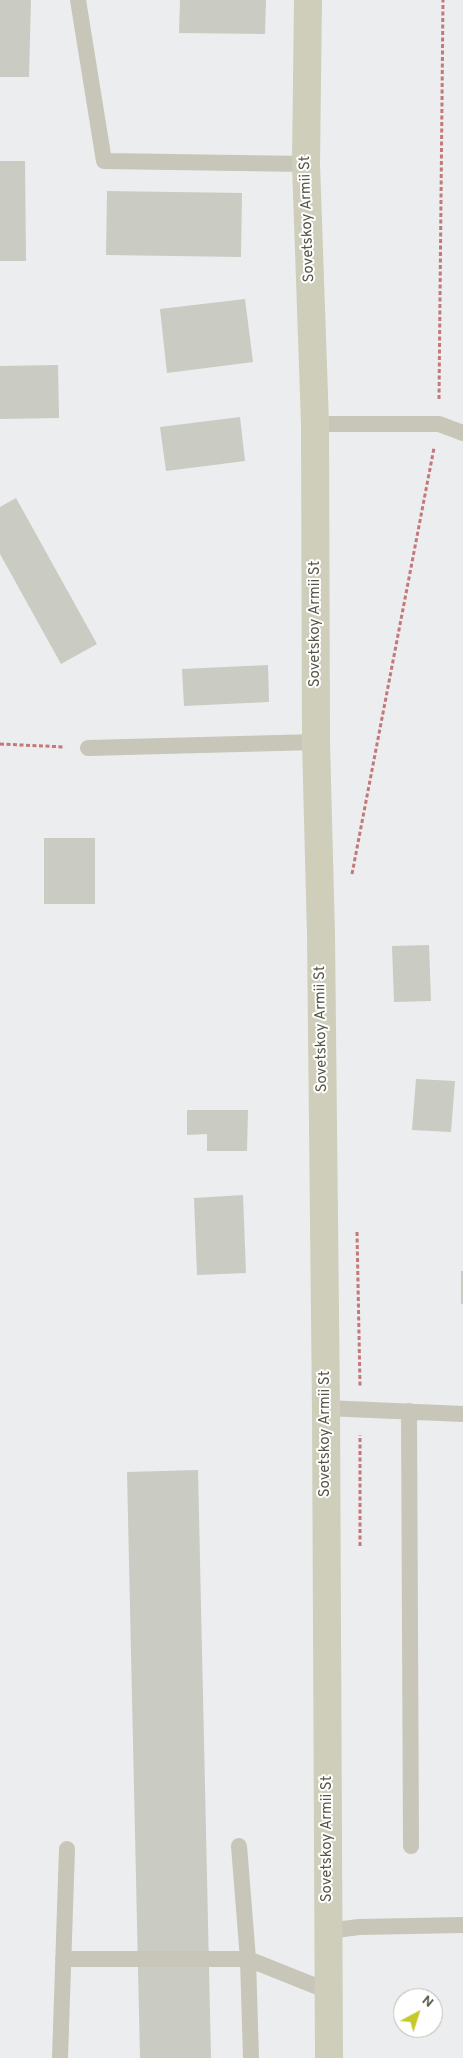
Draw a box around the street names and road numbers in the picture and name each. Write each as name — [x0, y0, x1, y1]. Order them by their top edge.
street label: Sovetskoy Armii St — [297, 155, 319, 283]
street label: Sovetskoy Armii St — [307, 561, 325, 687]
street label: Sovetskoy Armii St — [312, 966, 332, 1092]
street label: Sovetskoy Armii St — [317, 1371, 335, 1497]
street label: Sovetskoy Armii St — [319, 1776, 337, 1902]

